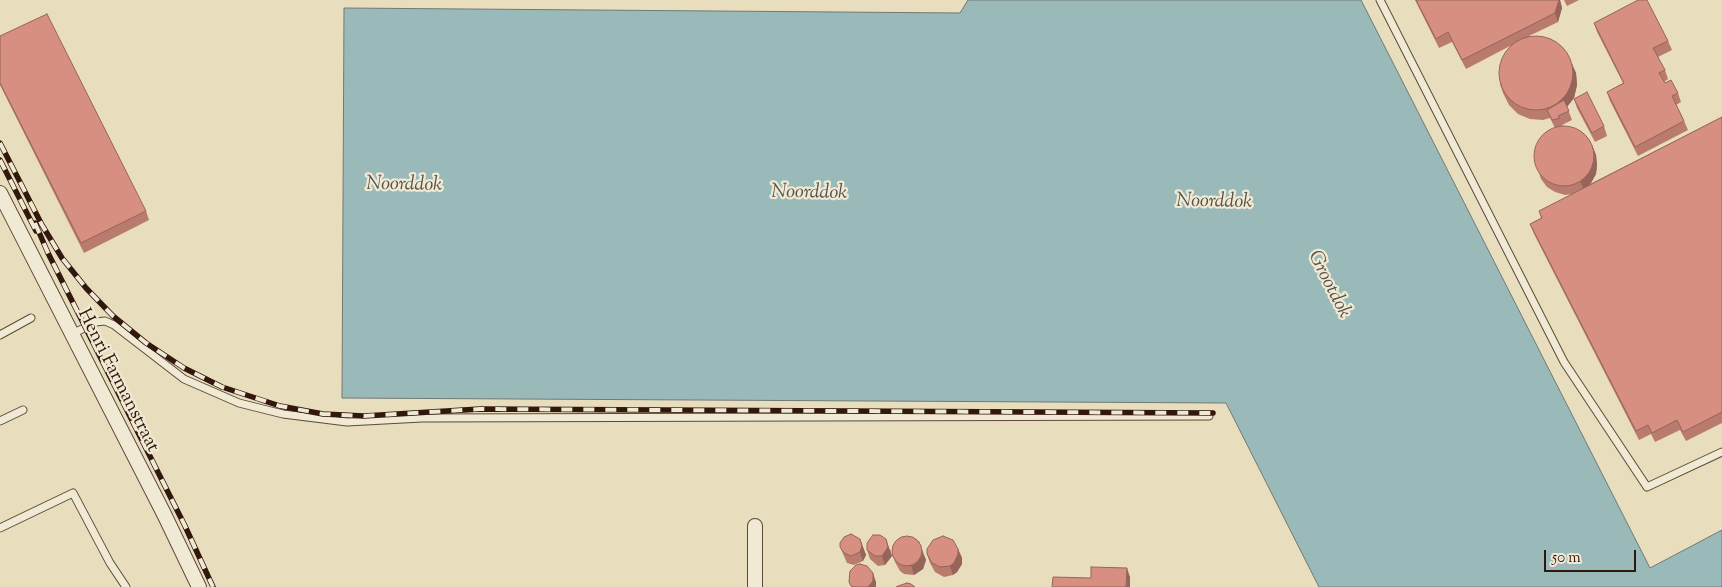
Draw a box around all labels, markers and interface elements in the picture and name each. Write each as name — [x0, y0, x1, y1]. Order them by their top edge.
water label: Noorddok — [366, 173, 442, 199]
water label: Noorddok — [771, 181, 847, 207]
water label: Noorddok — [1176, 190, 1252, 216]
water label: Grootdok — [1301, 247, 1355, 323]
street label: Henri Farmanstraat — [71, 305, 163, 457]
scale bar — [1547, 540, 1640, 572]
text: 50 m — [1552, 548, 1581, 569]

